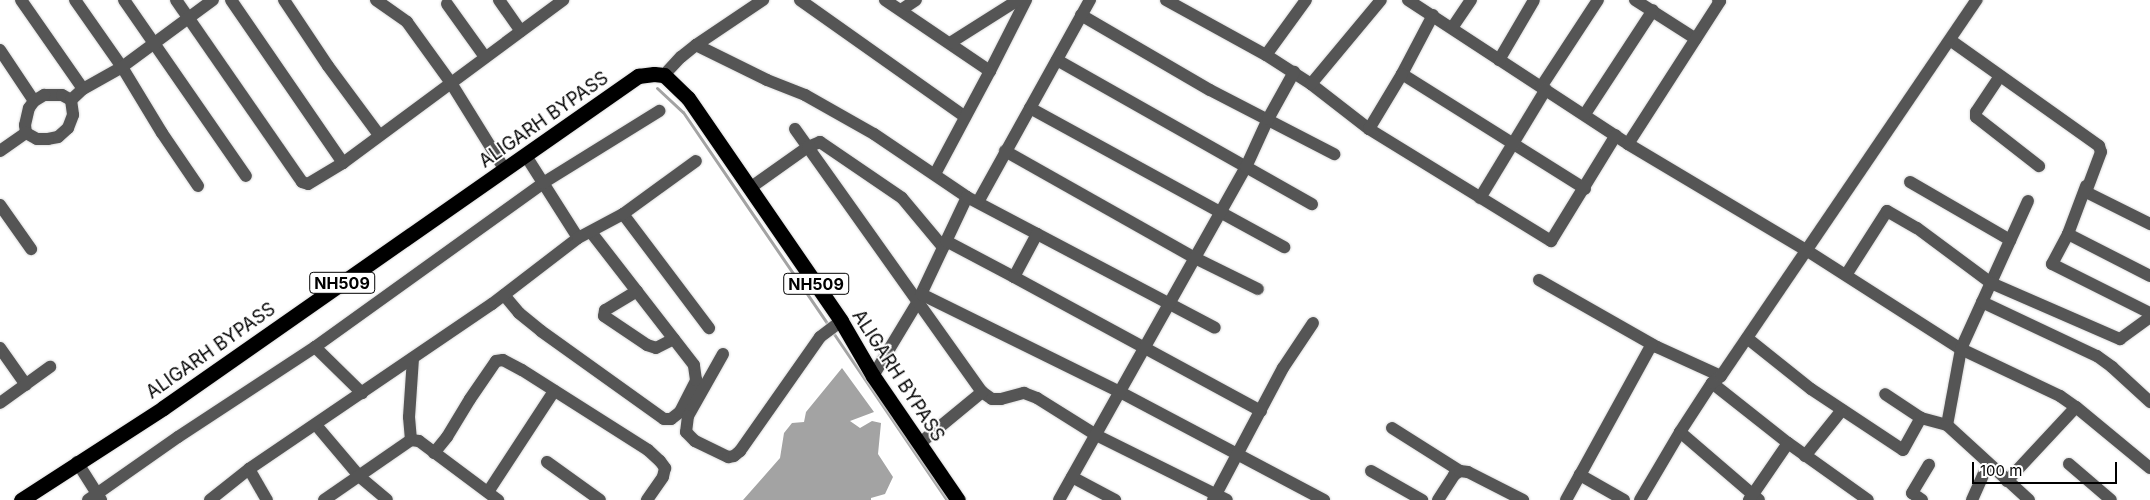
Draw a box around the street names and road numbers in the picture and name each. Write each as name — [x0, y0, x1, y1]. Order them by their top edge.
street label: ALIGARH BYPASS — [475, 67, 613, 173]
road number: NH509 — [308, 270, 376, 296]
road number: NH509 — [782, 270, 850, 298]
street label: ALIGARH BYPASS — [142, 298, 280, 404]
street label: ALIGARH BYPASS — [847, 306, 949, 446]

